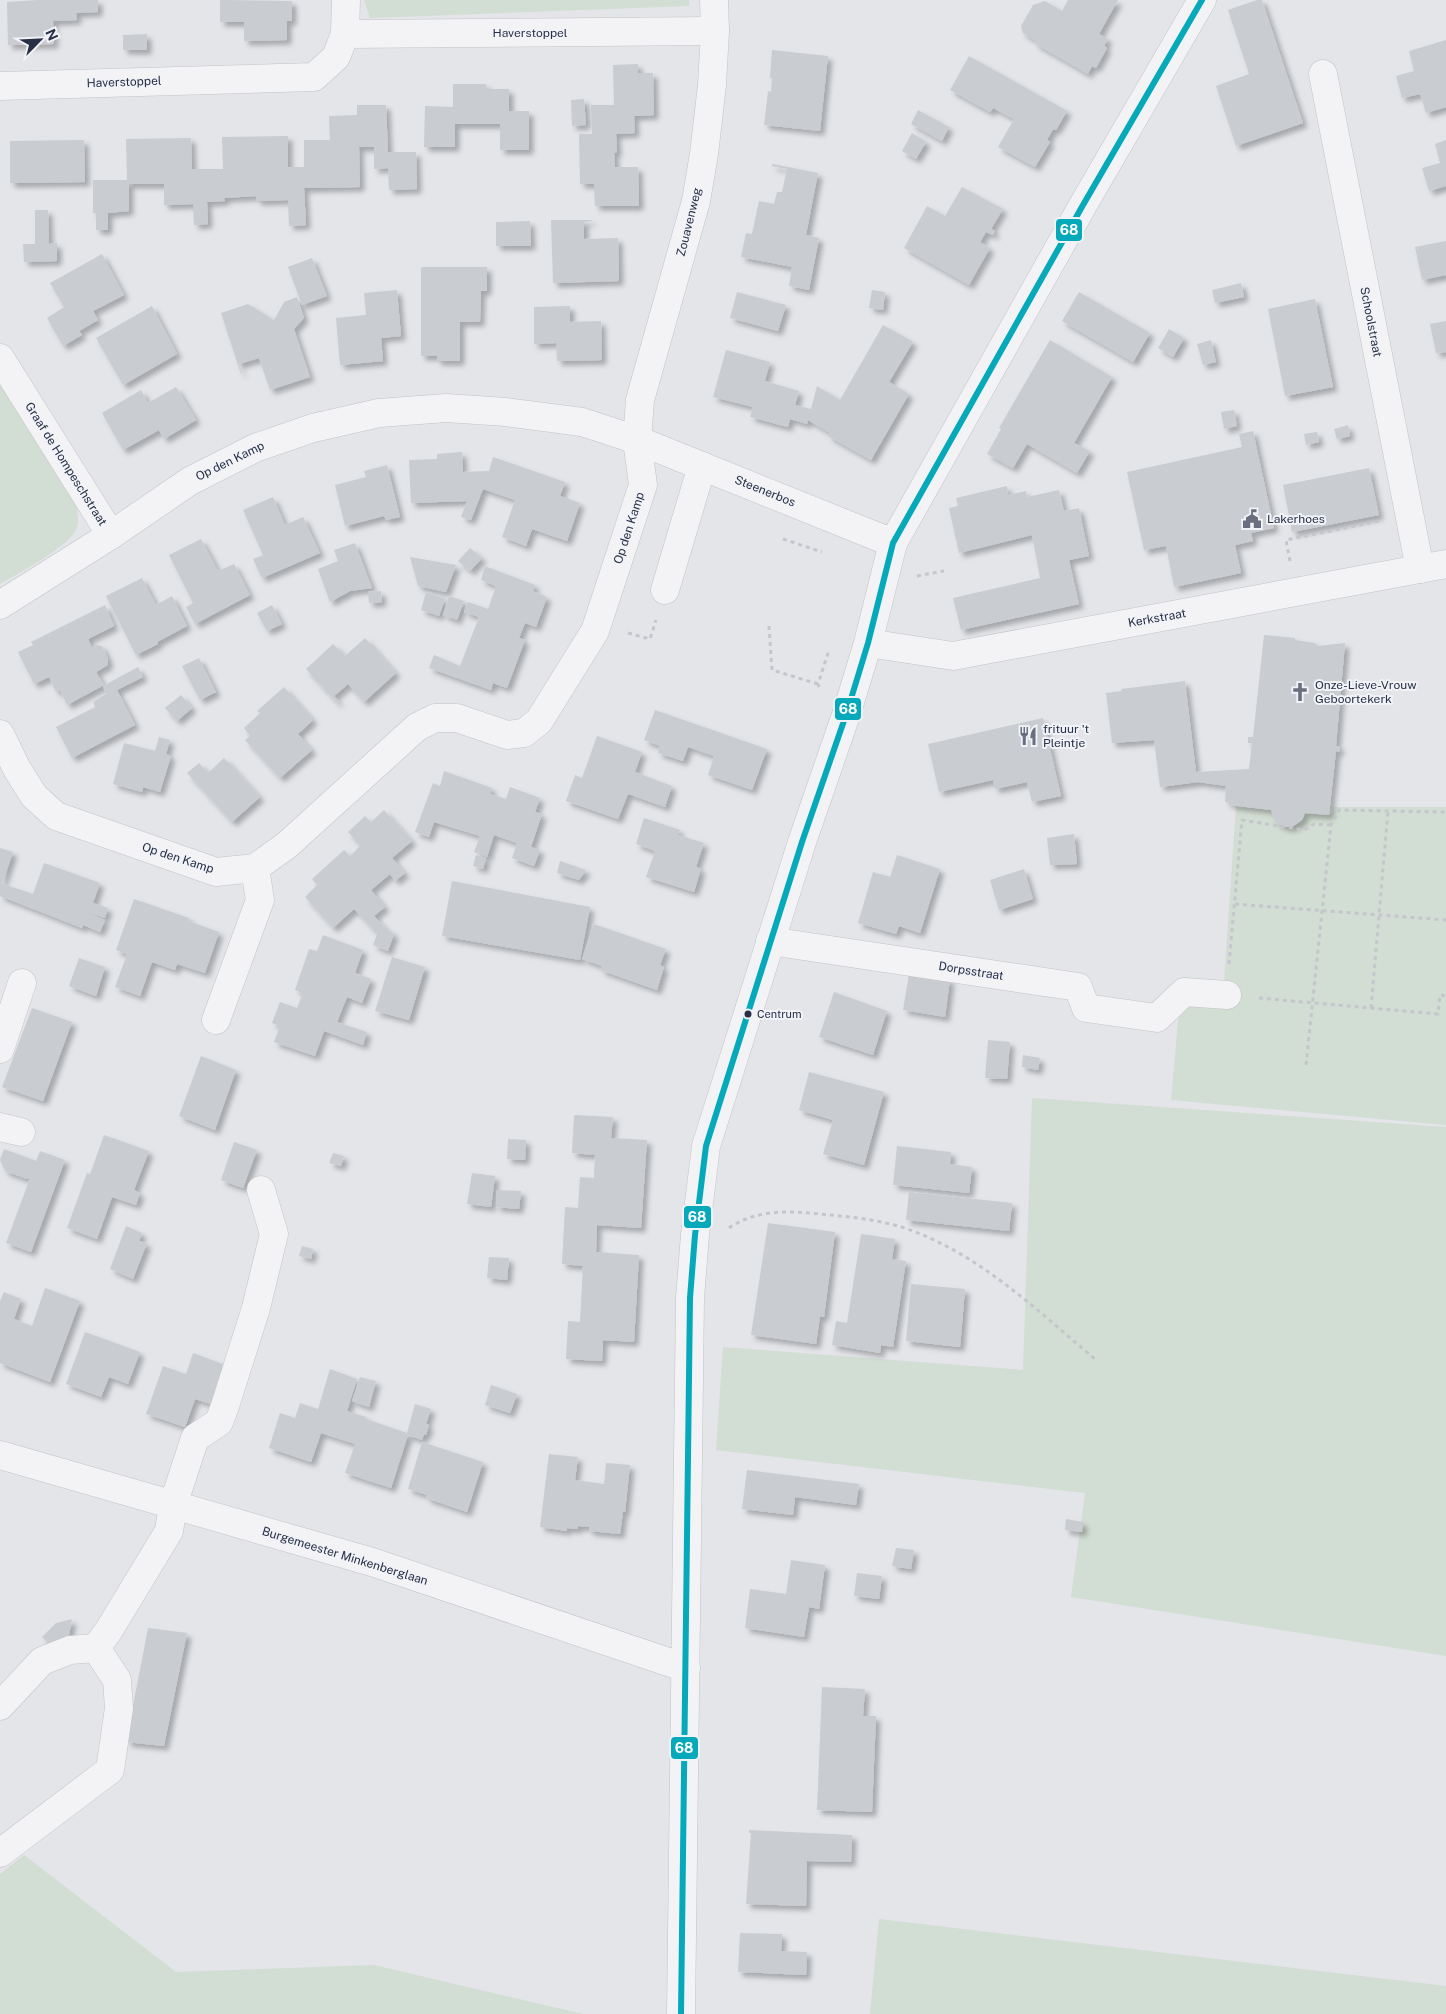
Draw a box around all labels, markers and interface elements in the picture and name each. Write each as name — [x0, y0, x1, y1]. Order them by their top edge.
north arrow — [15, 15, 65, 65]
text: N — [42, 26, 61, 43]
street label: Haverstoppel — [493, 26, 568, 40]
street label: Haverstoppel — [86, 74, 162, 90]
street label: Zouavenweg — [674, 186, 704, 258]
line badge: 68 — [1055, 218, 1083, 242]
text: 68 — [1060, 222, 1078, 238]
street label: Schoolstraat — [1357, 286, 1385, 359]
street label: Graaf de Hompeschstraat — [22, 400, 110, 529]
street label: Op den Kamp — [193, 438, 267, 484]
street label: Steenerbos — [733, 472, 797, 510]
street label: Op den Kamp — [611, 490, 647, 566]
public building icon: Lakerhoes — [1241, 508, 1263, 530]
place label: Lakerhoes — [1267, 512, 1325, 526]
street label: Kerkstraat — [1127, 606, 1187, 630]
place label: Onze-Lieve-Vrouw Geboortekerk — [1315, 678, 1417, 706]
church icon: Onze-Lieve-Vrouw Geboortekerk — [1289, 681, 1311, 703]
line badge: 68 — [834, 697, 862, 721]
text: 68 — [839, 701, 857, 717]
place label: frituur 't Pleintje — [1043, 722, 1089, 750]
restaurant icon: frituur 't Pleintje — [1017, 725, 1039, 747]
street label: Op den Kamp — [140, 840, 216, 876]
street label: Dorpsstraat — [937, 959, 1005, 983]
place label: Centrum — [757, 1008, 801, 1020]
marker: Centrum — [743, 1009, 753, 1019]
line badge: 68 — [683, 1205, 712, 1229]
text: 68 — [688, 1209, 706, 1225]
street label: Burgemeester Minkenberglaan — [260, 1524, 430, 1588]
line badge: 68 — [670, 1736, 699, 1760]
text: 68 — [675, 1740, 693, 1756]

